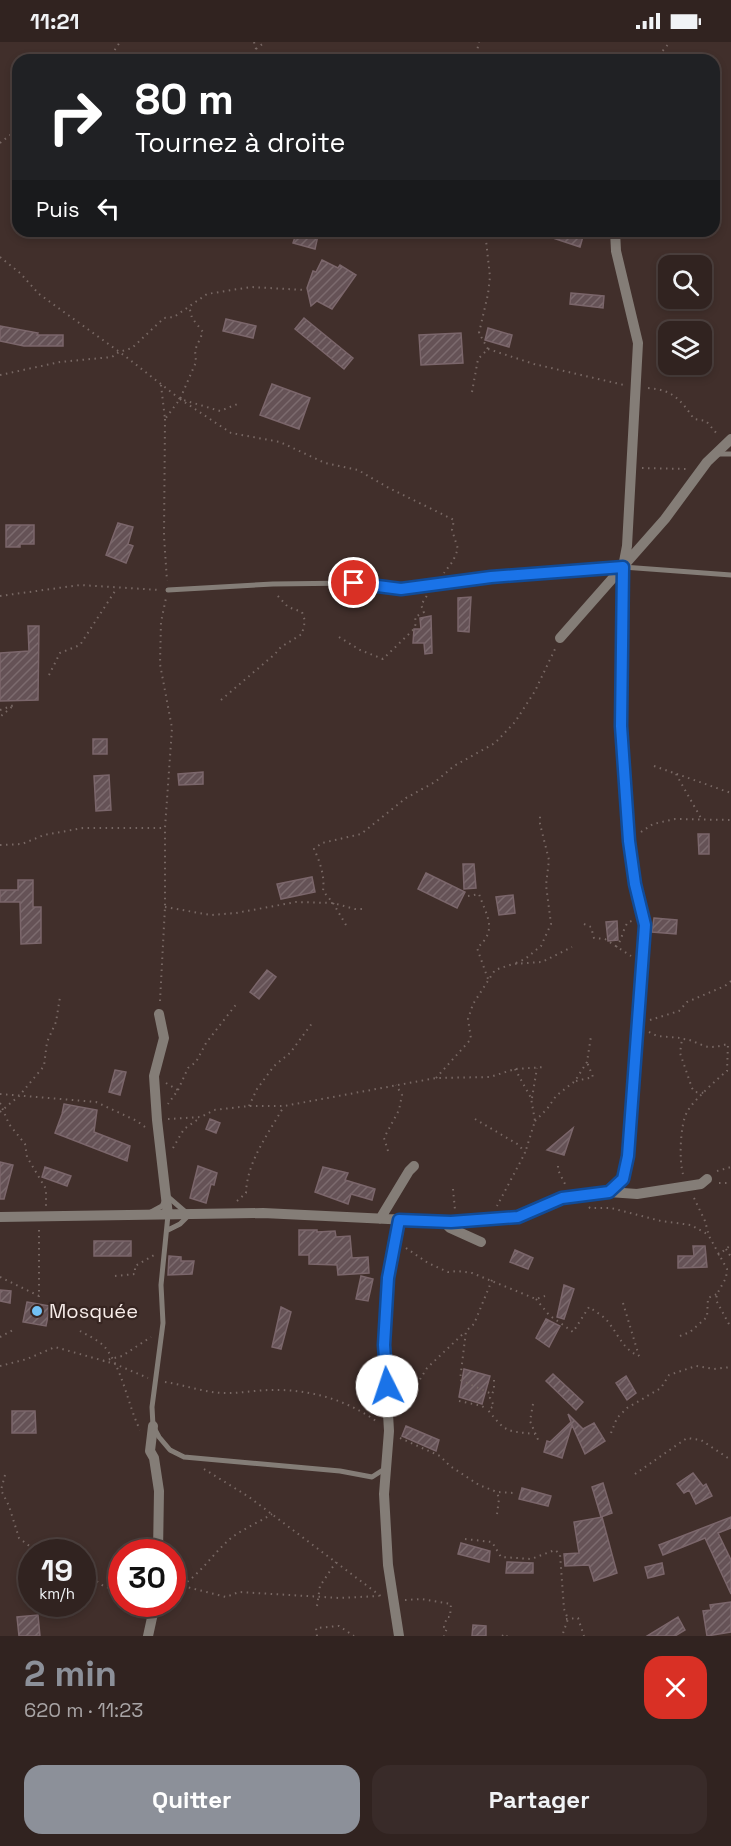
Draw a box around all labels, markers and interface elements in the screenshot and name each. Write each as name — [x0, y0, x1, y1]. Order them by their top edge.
text: 11:21 — [30, 7, 79, 35]
text: 80 m — [135, 73, 234, 126]
icon: right — [36, 78, 114, 156]
text: Tournez à droite — [135, 125, 345, 160]
icon: left — [92, 192, 125, 225]
text: Puis — [36, 195, 80, 223]
map controls — [658, 255, 712, 375]
button: search — [658, 255, 712, 309]
button: layers — [658, 321, 712, 375]
pin — [328, 557, 379, 608]
icon: arrive — [337, 566, 370, 599]
place label: Mosquée — [49, 1298, 138, 1324]
marker: Mosquée — [30, 1304, 44, 1318]
position arrow — [355, 1354, 419, 1418]
speed limit sign: 30 — [108, 1539, 186, 1617]
text: 19 — [41, 1551, 73, 1590]
text: km/h — [39, 1584, 75, 1603]
text: 2 min — [24, 1651, 117, 1697]
button: close — [644, 1656, 707, 1719]
text: 620 m · 11:23 — [24, 1697, 143, 1723]
button: Quitter — [24, 1765, 360, 1834]
button: Partager — [372, 1765, 707, 1834]

